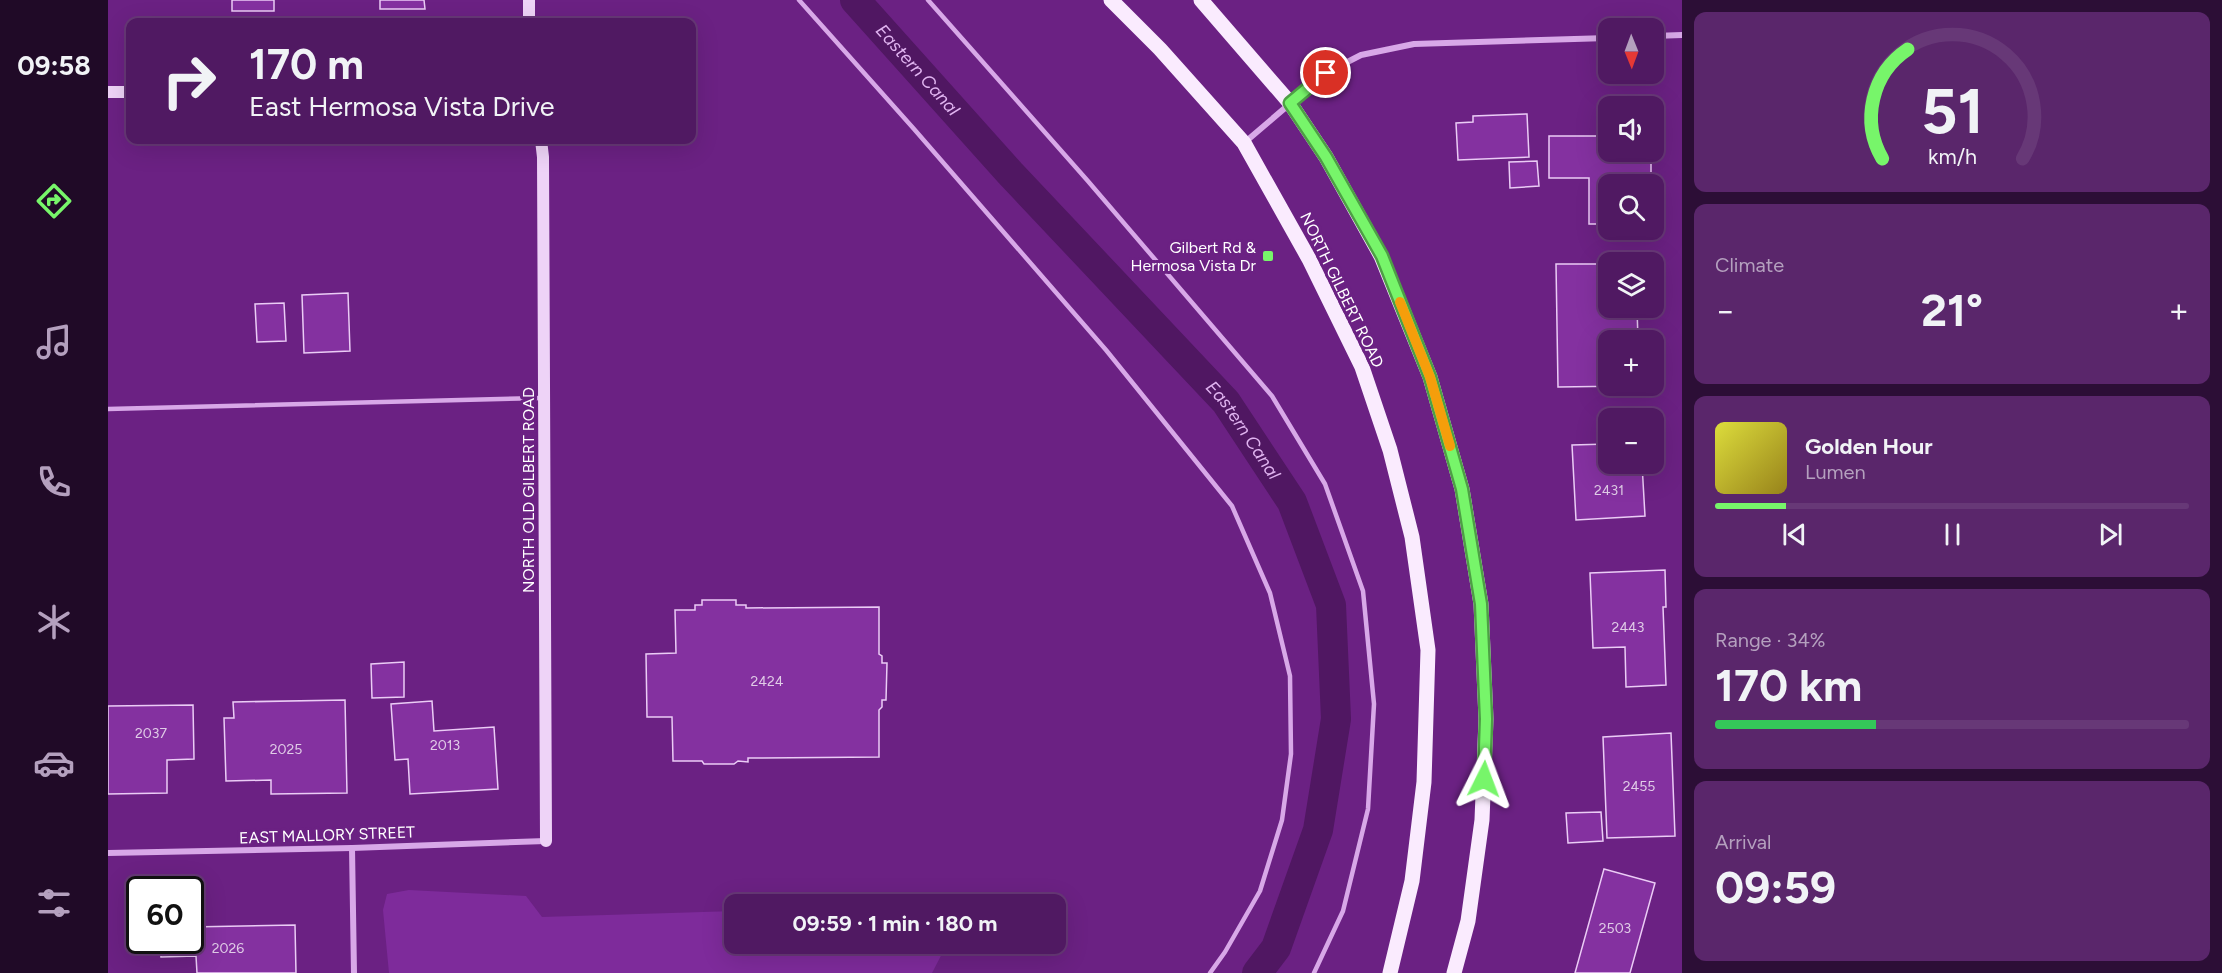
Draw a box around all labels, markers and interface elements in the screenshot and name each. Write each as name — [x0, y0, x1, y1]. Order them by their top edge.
north arrow — [1598, 18, 1664, 84]
map controls — [1598, 18, 1664, 474]
water label: Eastern Canal — [871, 20, 965, 121]
text: 170 m — [249, 39, 364, 90]
icon: right — [150, 42, 228, 120]
pin — [1300, 47, 1351, 98]
text: 09:58 — [17, 49, 91, 82]
icon: arrive — [1309, 56, 1342, 89]
text: 51 — [1921, 74, 1983, 149]
text: East Hermosa Vista Drive — [249, 90, 555, 123]
button: sound — [1598, 96, 1664, 162]
text: km/h — [1928, 144, 1976, 169]
button: search — [1598, 174, 1664, 240]
icon: directions — [33, 180, 75, 222]
street label: NORTH GILBERT ROAD — [1296, 209, 1388, 371]
place label: Gilbert Rd & Hermosa Vista Dr — [1131, 238, 1257, 275]
marker: Gilbert Rd & Hermosa Vista Dr — [1261, 249, 1275, 263]
button: layers — [1598, 252, 1664, 318]
text: Climate — [1715, 253, 1784, 277]
text: 21° — [1921, 283, 1983, 337]
text: − — [1715, 291, 1736, 330]
text: + — [2168, 291, 2189, 330]
icon: music — [33, 321, 75, 363]
button: + — [1598, 330, 1664, 396]
water label: Eastern Canal — [1201, 376, 1286, 484]
street label: NORTH OLD GILBERT ROAD — [519, 387, 538, 593]
button: − — [1598, 408, 1664, 474]
text: Golden Hour — [1805, 433, 1933, 460]
text: Lumen — [1805, 460, 1866, 484]
icon: phone — [33, 461, 75, 503]
house number: 2431 — [1594, 482, 1624, 499]
icon: previous — [1778, 518, 1811, 551]
icon: pause — [1936, 518, 1969, 551]
icon: next — [2094, 518, 2127, 551]
icon: climate — [33, 601, 75, 643]
house number: 2443 — [1612, 619, 1644, 636]
text: Range · 34% — [1715, 628, 1826, 652]
text: 170 km — [1715, 658, 1862, 712]
house number: 2424 — [750, 673, 784, 690]
house number: 2037 — [135, 725, 167, 742]
house number: 2013 — [430, 737, 460, 754]
house number: 2025 — [270, 741, 302, 758]
icon: car — [33, 742, 75, 784]
position arrow — [1452, 747, 1516, 811]
house number: 2455 — [1623, 778, 1655, 795]
street label: EAST MALLORY STREET — [239, 822, 416, 848]
text: Arrival — [1715, 830, 1771, 854]
text: 09:59 — [1715, 860, 1836, 914]
speed limit sign: 60 — [126, 876, 204, 954]
icon: filters — [33, 882, 75, 924]
text: 09:59 · 1 min · 180 m — [793, 910, 997, 937]
house number: 2503 — [1599, 920, 1631, 937]
house number: 2026 — [212, 940, 244, 957]

